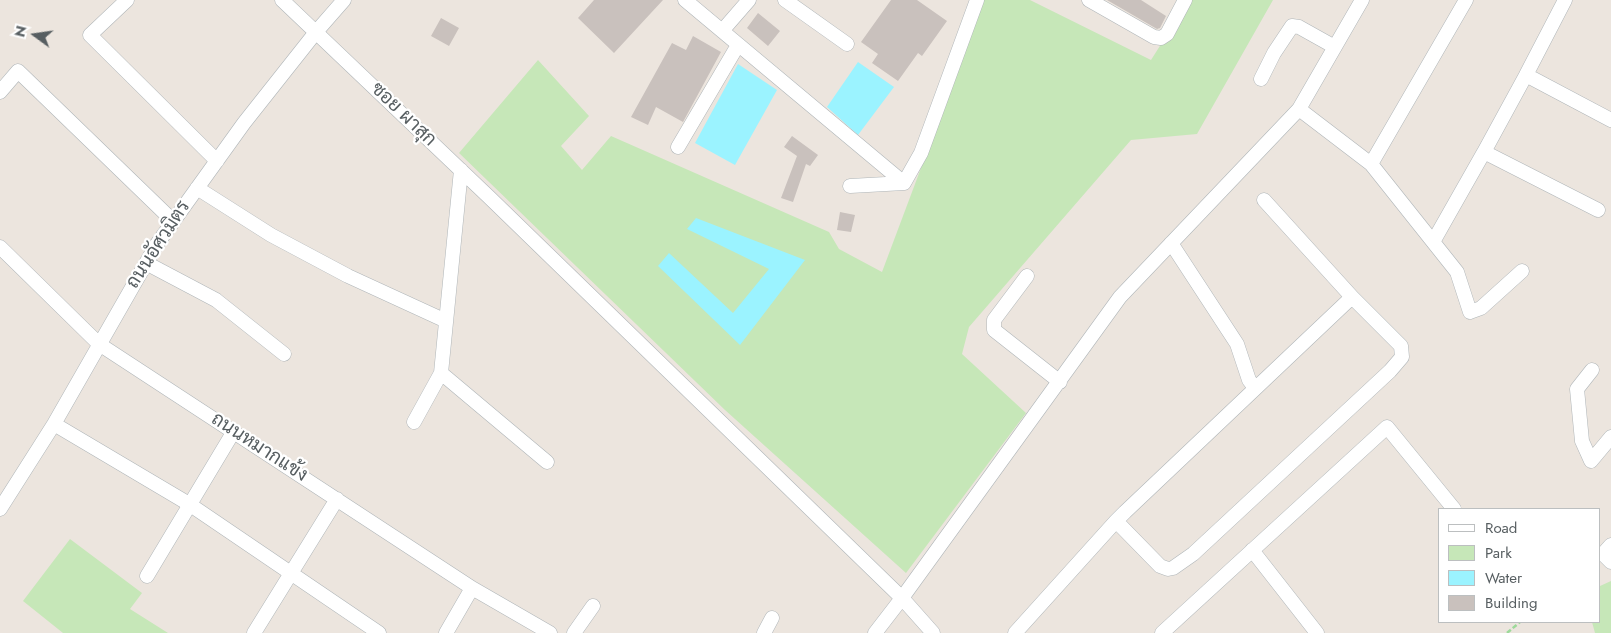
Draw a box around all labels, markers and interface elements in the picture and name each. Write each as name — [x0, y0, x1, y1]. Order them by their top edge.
north arrow — [10, 10, 60, 60]
text: N — [9, 24, 31, 39]
street label: ซอย ผาสุก — [365, 78, 441, 152]
street label: ถนนอัศวมิตร — [122, 197, 196, 293]
street label: ถนนหมากแข้ง — [207, 408, 311, 488]
legend — [1438, 508, 1601, 623]
text: Road — [1485, 517, 1517, 539]
text: Park — [1485, 542, 1512, 564]
text: Water — [1485, 567, 1522, 589]
text: Building — [1485, 592, 1537, 614]

